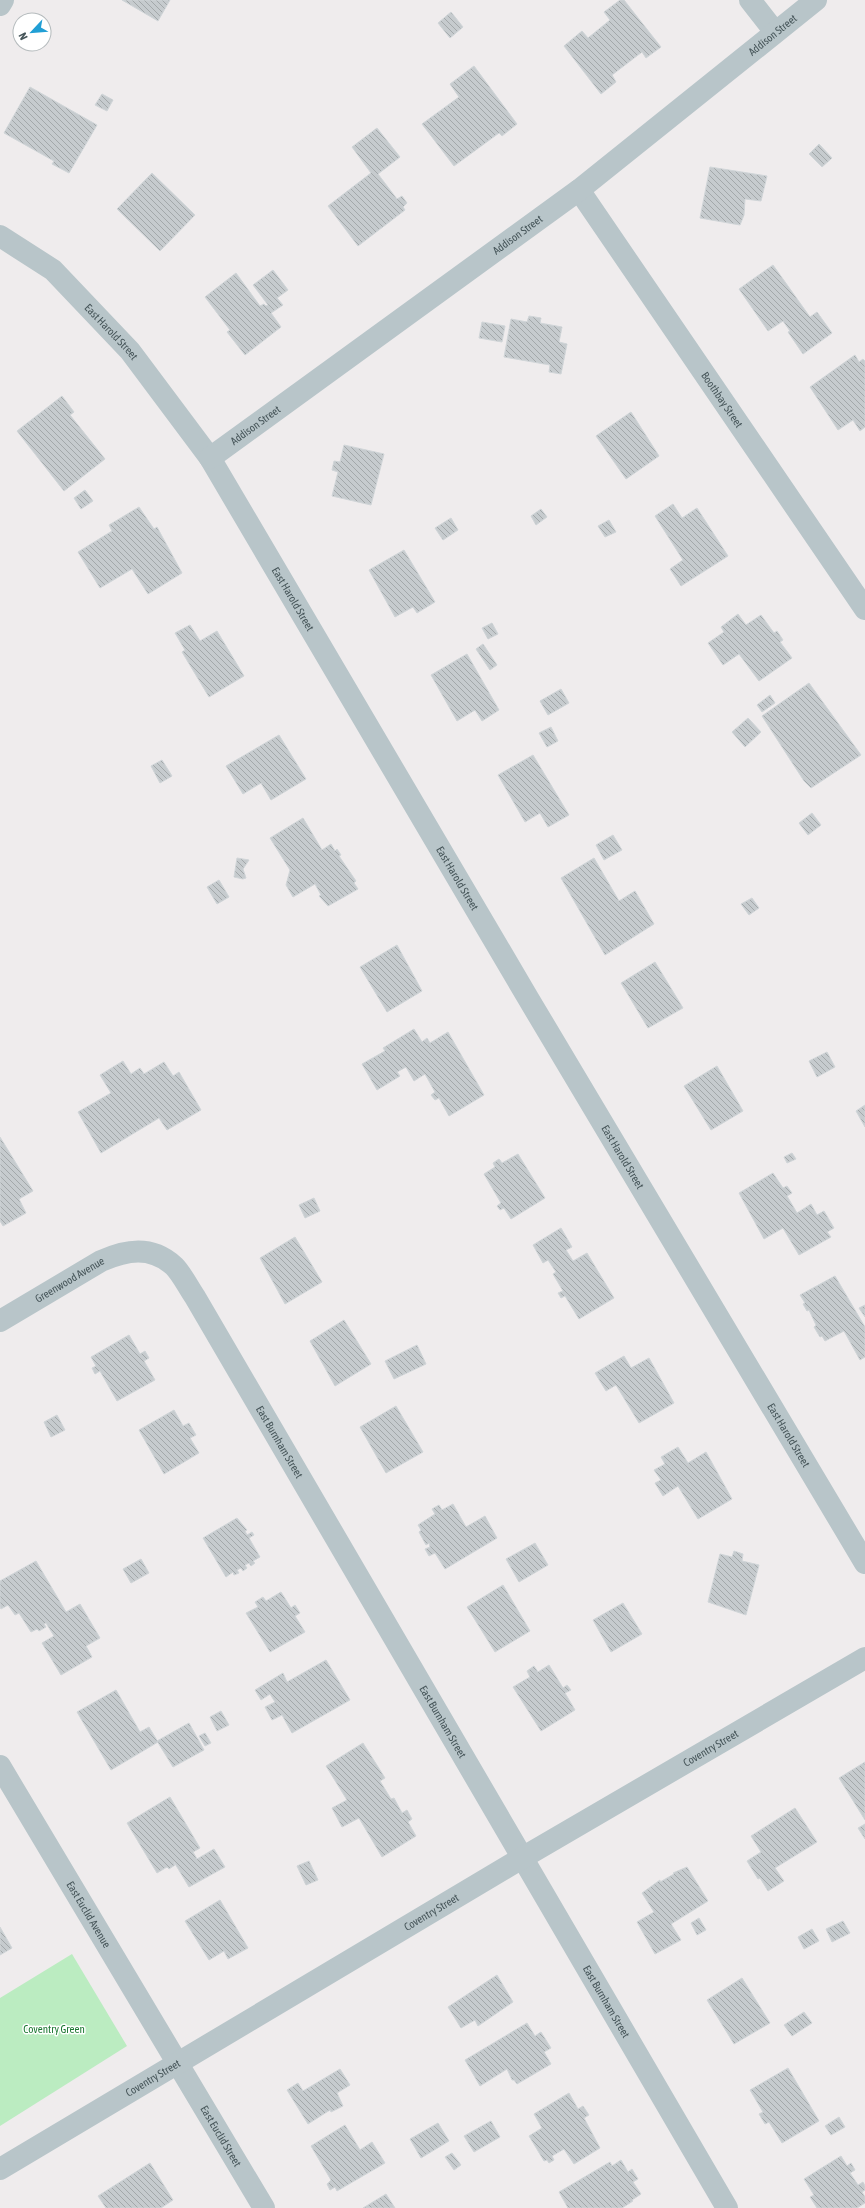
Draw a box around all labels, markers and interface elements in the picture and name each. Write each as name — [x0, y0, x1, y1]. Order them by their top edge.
north arrow — [12, 12, 52, 52]
street label: Addison Street — [746, 12, 799, 58]
text: N — [16, 31, 30, 42]
street label: Addison Street — [490, 213, 545, 257]
street label: East Harold Street — [82, 301, 140, 362]
street label: Boothbay Street — [699, 370, 745, 430]
street label: Addison Street — [228, 403, 282, 447]
street label: East Harold Street — [270, 565, 317, 633]
street label: East Harold Street — [434, 844, 481, 912]
street label: East Harold Street — [599, 1123, 646, 1191]
street label: Greenwood Avenue — [33, 1254, 106, 1305]
street label: East Harold Street — [765, 1401, 812, 1469]
street label: East Burnham Street — [254, 1404, 305, 1480]
street label: East Burnham Street — [417, 1683, 469, 1760]
street label: Coventry Street — [681, 1727, 740, 1769]
street label: East Euclid Avenue — [64, 1879, 113, 1950]
street label: Coventry Street — [402, 1891, 461, 1933]
street label: East Burnham Street — [581, 1963, 632, 2040]
park label: Coventry Green — [23, 2023, 85, 2035]
street label: Coventry Street — [123, 2057, 182, 2099]
street label: East Euclid Street — [198, 2103, 244, 2169]

